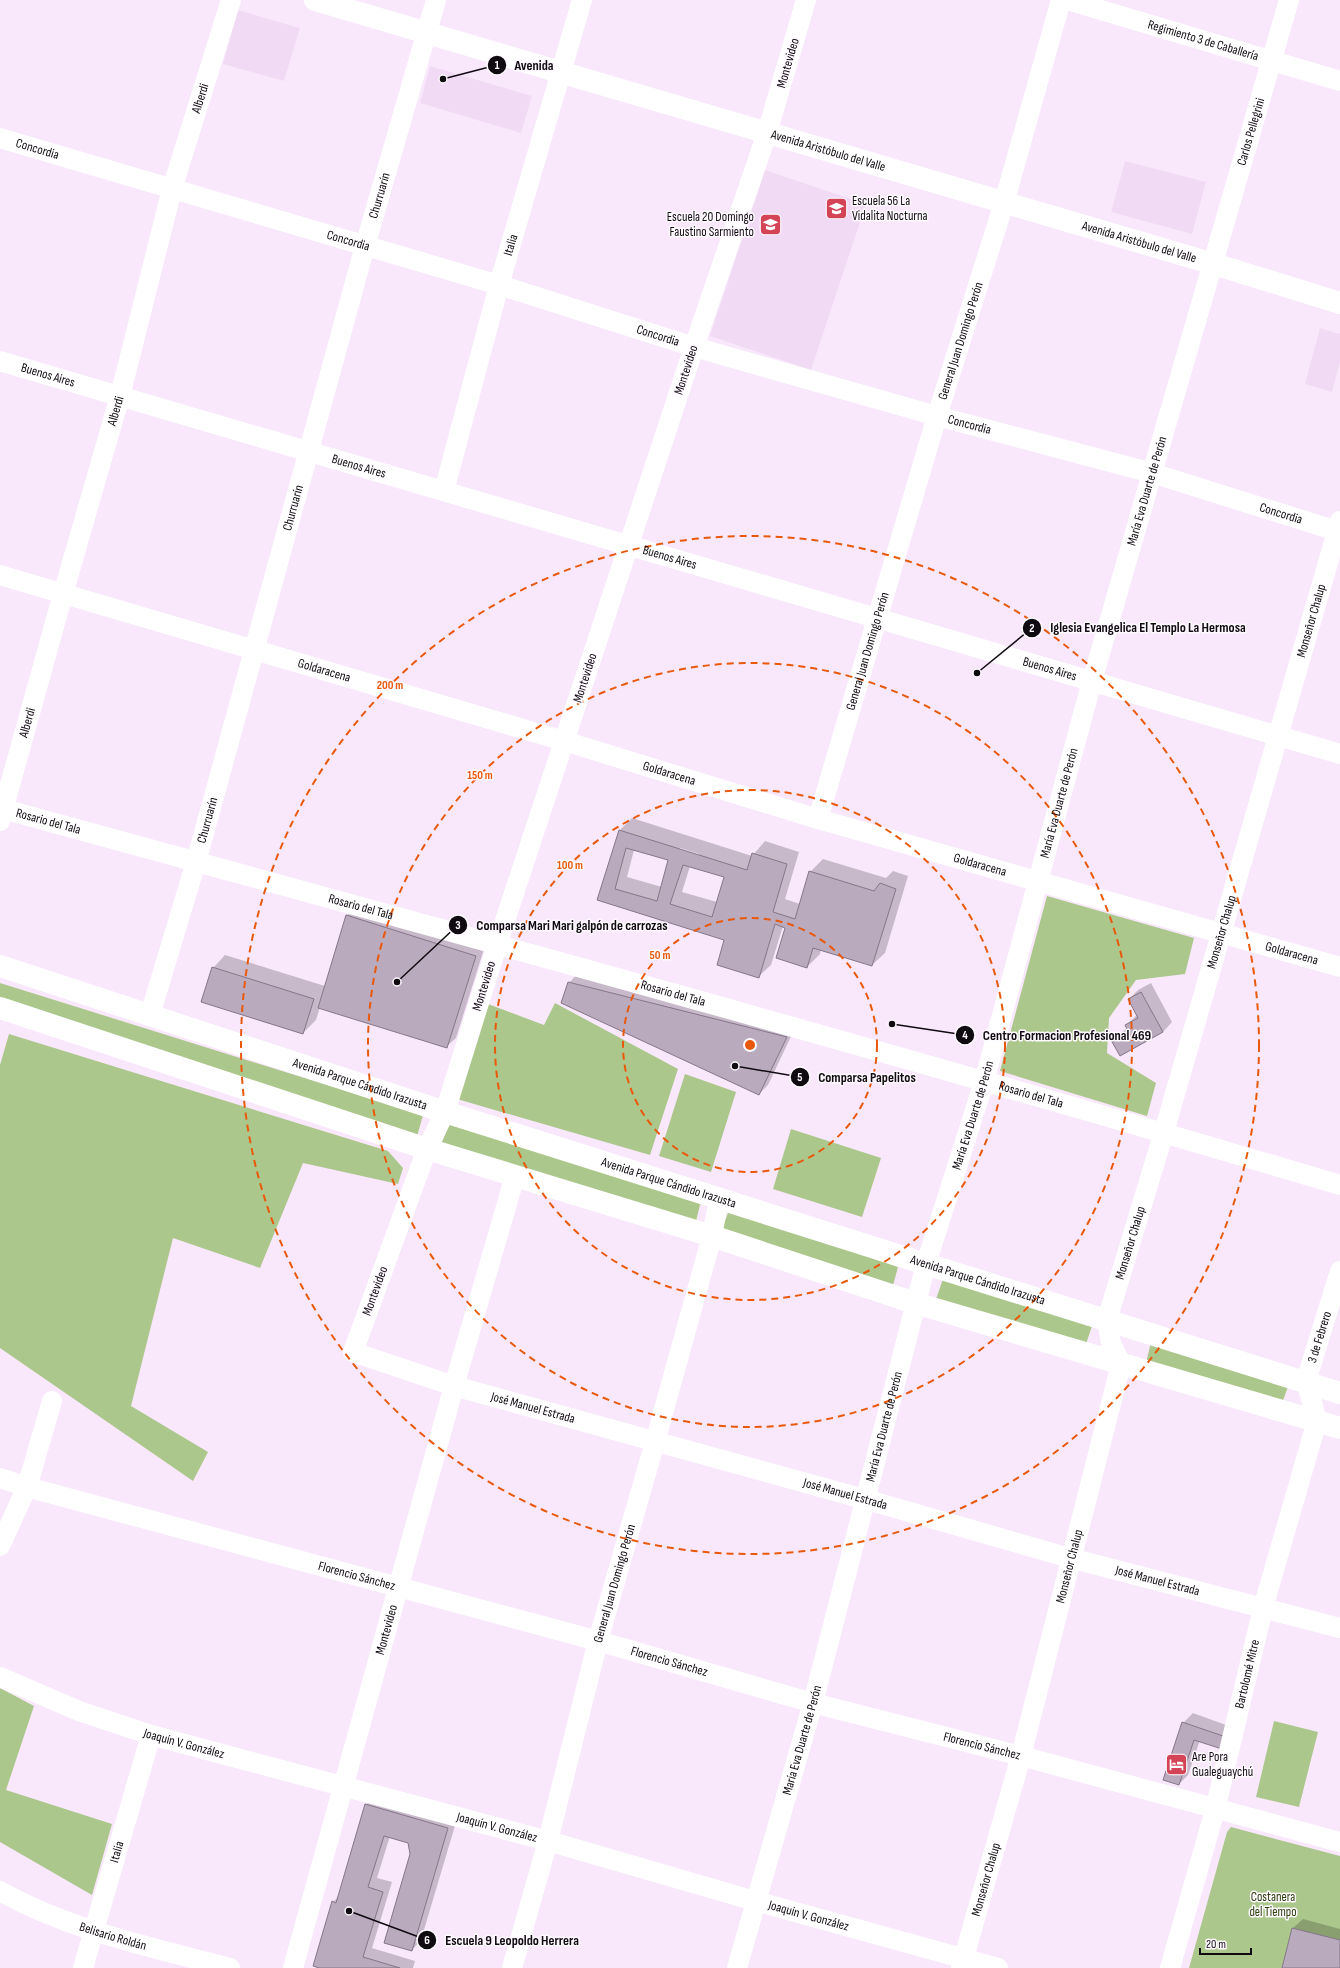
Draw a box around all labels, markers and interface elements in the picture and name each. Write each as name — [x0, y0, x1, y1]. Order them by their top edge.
street label: Regimiento 3 de Caballería — [1146, 16, 1260, 64]
street label: Montevideo — [773, 36, 803, 90]
callout: Avenida — [487, 52, 561, 78]
text: Avenida — [514, 57, 554, 74]
text: 1 — [495, 58, 500, 73]
street label: Alberdi — [188, 82, 212, 116]
street label: Carlos Pellegrini — [1234, 96, 1268, 167]
street label: Avenida Aristóbulo del Valle — [768, 126, 887, 175]
street label: Concordia — [14, 135, 61, 163]
street label: Churruarín — [365, 171, 394, 220]
place label: Escuela 56 La Vidalita Nocturna — [852, 193, 928, 224]
school or university icon: Escuela 56 La Vidalita Nocturna — [823, 195, 849, 221]
place label: Escuela 20 Domingo Faustino Sarmiento — [667, 209, 754, 240]
school or university icon: Escuela 20 Domingo Faustino Sarmiento — [757, 211, 783, 237]
street label: Avenida Aristóbulo del Valle — [1079, 217, 1198, 266]
street label: Concordia — [325, 227, 372, 254]
street label: Italia — [500, 232, 521, 258]
street label: General Juan Domingo Perón — [935, 280, 987, 402]
street label: Concordia — [635, 321, 681, 350]
street label: Montevideo — [670, 343, 702, 397]
street label: Buenos Aires — [19, 360, 77, 391]
street label: Alberdi — [104, 394, 128, 429]
street label: Concordia — [946, 411, 993, 438]
street label: María Eva Duarte de Perón — [1124, 434, 1170, 548]
street label: Buenos Aires — [330, 451, 388, 482]
street label: Churruarín — [279, 483, 307, 533]
street label: Concordia — [1257, 499, 1304, 528]
street label: Buenos Aires — [641, 542, 699, 573]
street label: Monseñor Chalup — [1293, 582, 1329, 659]
street label: General Juan Domingo Perón — [843, 590, 893, 712]
callout: Iglesia Evangelica El Templo La Hermosa — [1022, 615, 1253, 641]
text: Iglesia Evangelica El Templo La Hermosa — [1050, 619, 1246, 636]
text: 2 — [1029, 621, 1035, 636]
street label: Montevideo — [569, 651, 601, 705]
street label: Buenos Aires — [1021, 653, 1079, 684]
street label: Goldaracena — [296, 655, 353, 686]
text: 200 m — [377, 678, 403, 693]
street label: Alberdi — [15, 706, 39, 740]
street label: María Eva Duarte de Perón — [1037, 746, 1082, 860]
street label: Goldaracena — [641, 758, 698, 789]
text: 150 m — [467, 768, 493, 783]
street label: Churruarín — [194, 796, 221, 845]
street label: Rosario del Tala — [14, 805, 83, 838]
street label: Goldaracena — [952, 850, 1008, 880]
text: 100 m — [557, 858, 583, 873]
street label: Rosario del Tala — [327, 890, 395, 923]
street label: Monseñor Chalup — [1203, 894, 1240, 971]
callout: Comparsa Mari Mari galpón de carrozas — [448, 912, 676, 938]
text: Comparsa Mari Mari galpón de carrozas — [476, 917, 668, 934]
text: 3 — [455, 918, 461, 933]
street label: Goldaracena — [1263, 938, 1320, 968]
text: 50 m — [650, 948, 670, 963]
street label: Montevideo — [469, 959, 499, 1013]
street label: Rosario del Tala — [639, 977, 707, 1010]
callout: Centro Formacion Profesional 469 — [955, 1022, 1159, 1048]
text: Centro Formacion Profesional 469 — [983, 1027, 1152, 1044]
text: 4 — [962, 1028, 968, 1043]
centre of rings — [743, 1038, 757, 1052]
street label: Avenida Parque Cándido Irazusta — [290, 1054, 429, 1114]
street label: María Eva Duarte de Perón — [949, 1059, 997, 1172]
callout: Comparsa Papelitos — [790, 1064, 924, 1090]
text: Comparsa Papelitos — [818, 1069, 916, 1086]
text: 5 — [797, 1070, 803, 1085]
street label: Rosario del Tala — [997, 1078, 1065, 1112]
street label: Avenida Parque Cándido Irazusta — [598, 1154, 738, 1212]
street label: Monseñor Chalup — [1112, 1204, 1149, 1281]
street label: Avenida Parque Cándido Irazusta — [907, 1251, 1047, 1309]
street label: Montevideo — [359, 1264, 391, 1318]
street label: 3 de Febrero — [1304, 1309, 1335, 1365]
street label: María Eva Duarte de Perón — [862, 1370, 906, 1484]
street label: José Manuel Estrada — [488, 1388, 577, 1427]
street label: José Manuel Estrada — [801, 1474, 889, 1513]
street label: General Juan Domingo Perón — [590, 1522, 639, 1645]
street label: Monseñor Chalup — [1052, 1528, 1086, 1605]
street label: Florencio Sánchez — [316, 1558, 397, 1594]
street label: José Manuel Estrada — [1113, 1562, 1201, 1599]
street label: Montevideo — [372, 1603, 401, 1657]
street label: Bartolomé Mitre — [1231, 1638, 1263, 1710]
street label: Florencio Sánchez — [629, 1643, 710, 1680]
street label: María Eva Duarte de Perón — [779, 1684, 825, 1797]
street label: Joaquín V. González — [141, 1725, 226, 1762]
street label: Florencio Sánchez — [942, 1729, 1023, 1764]
place label: Are Pora Gualeguaychú — [1191, 1749, 1253, 1780]
hotel icon: Are Pora Gualeguaychú — [1164, 1751, 1190, 1777]
street label: Joaquín V. González — [454, 1809, 539, 1846]
street label: Italia — [106, 1839, 128, 1865]
street label: Monseñor Chalup — [968, 1841, 1004, 1918]
park label: Costanera del Tiempo — [1249, 1889, 1297, 1920]
street label: Joaquín V. González — [766, 1897, 851, 1935]
street label: Belisario Roldán — [77, 1919, 148, 1954]
callout: Escuela 9 Leopoldo Herrera — [417, 1927, 587, 1953]
scale bar — [1200, 1930, 1251, 1956]
text: Escuela 9 Leopoldo Herrera — [445, 1932, 579, 1949]
text: 6 — [424, 1933, 430, 1948]
text: 20 m — [1206, 1937, 1226, 1952]

